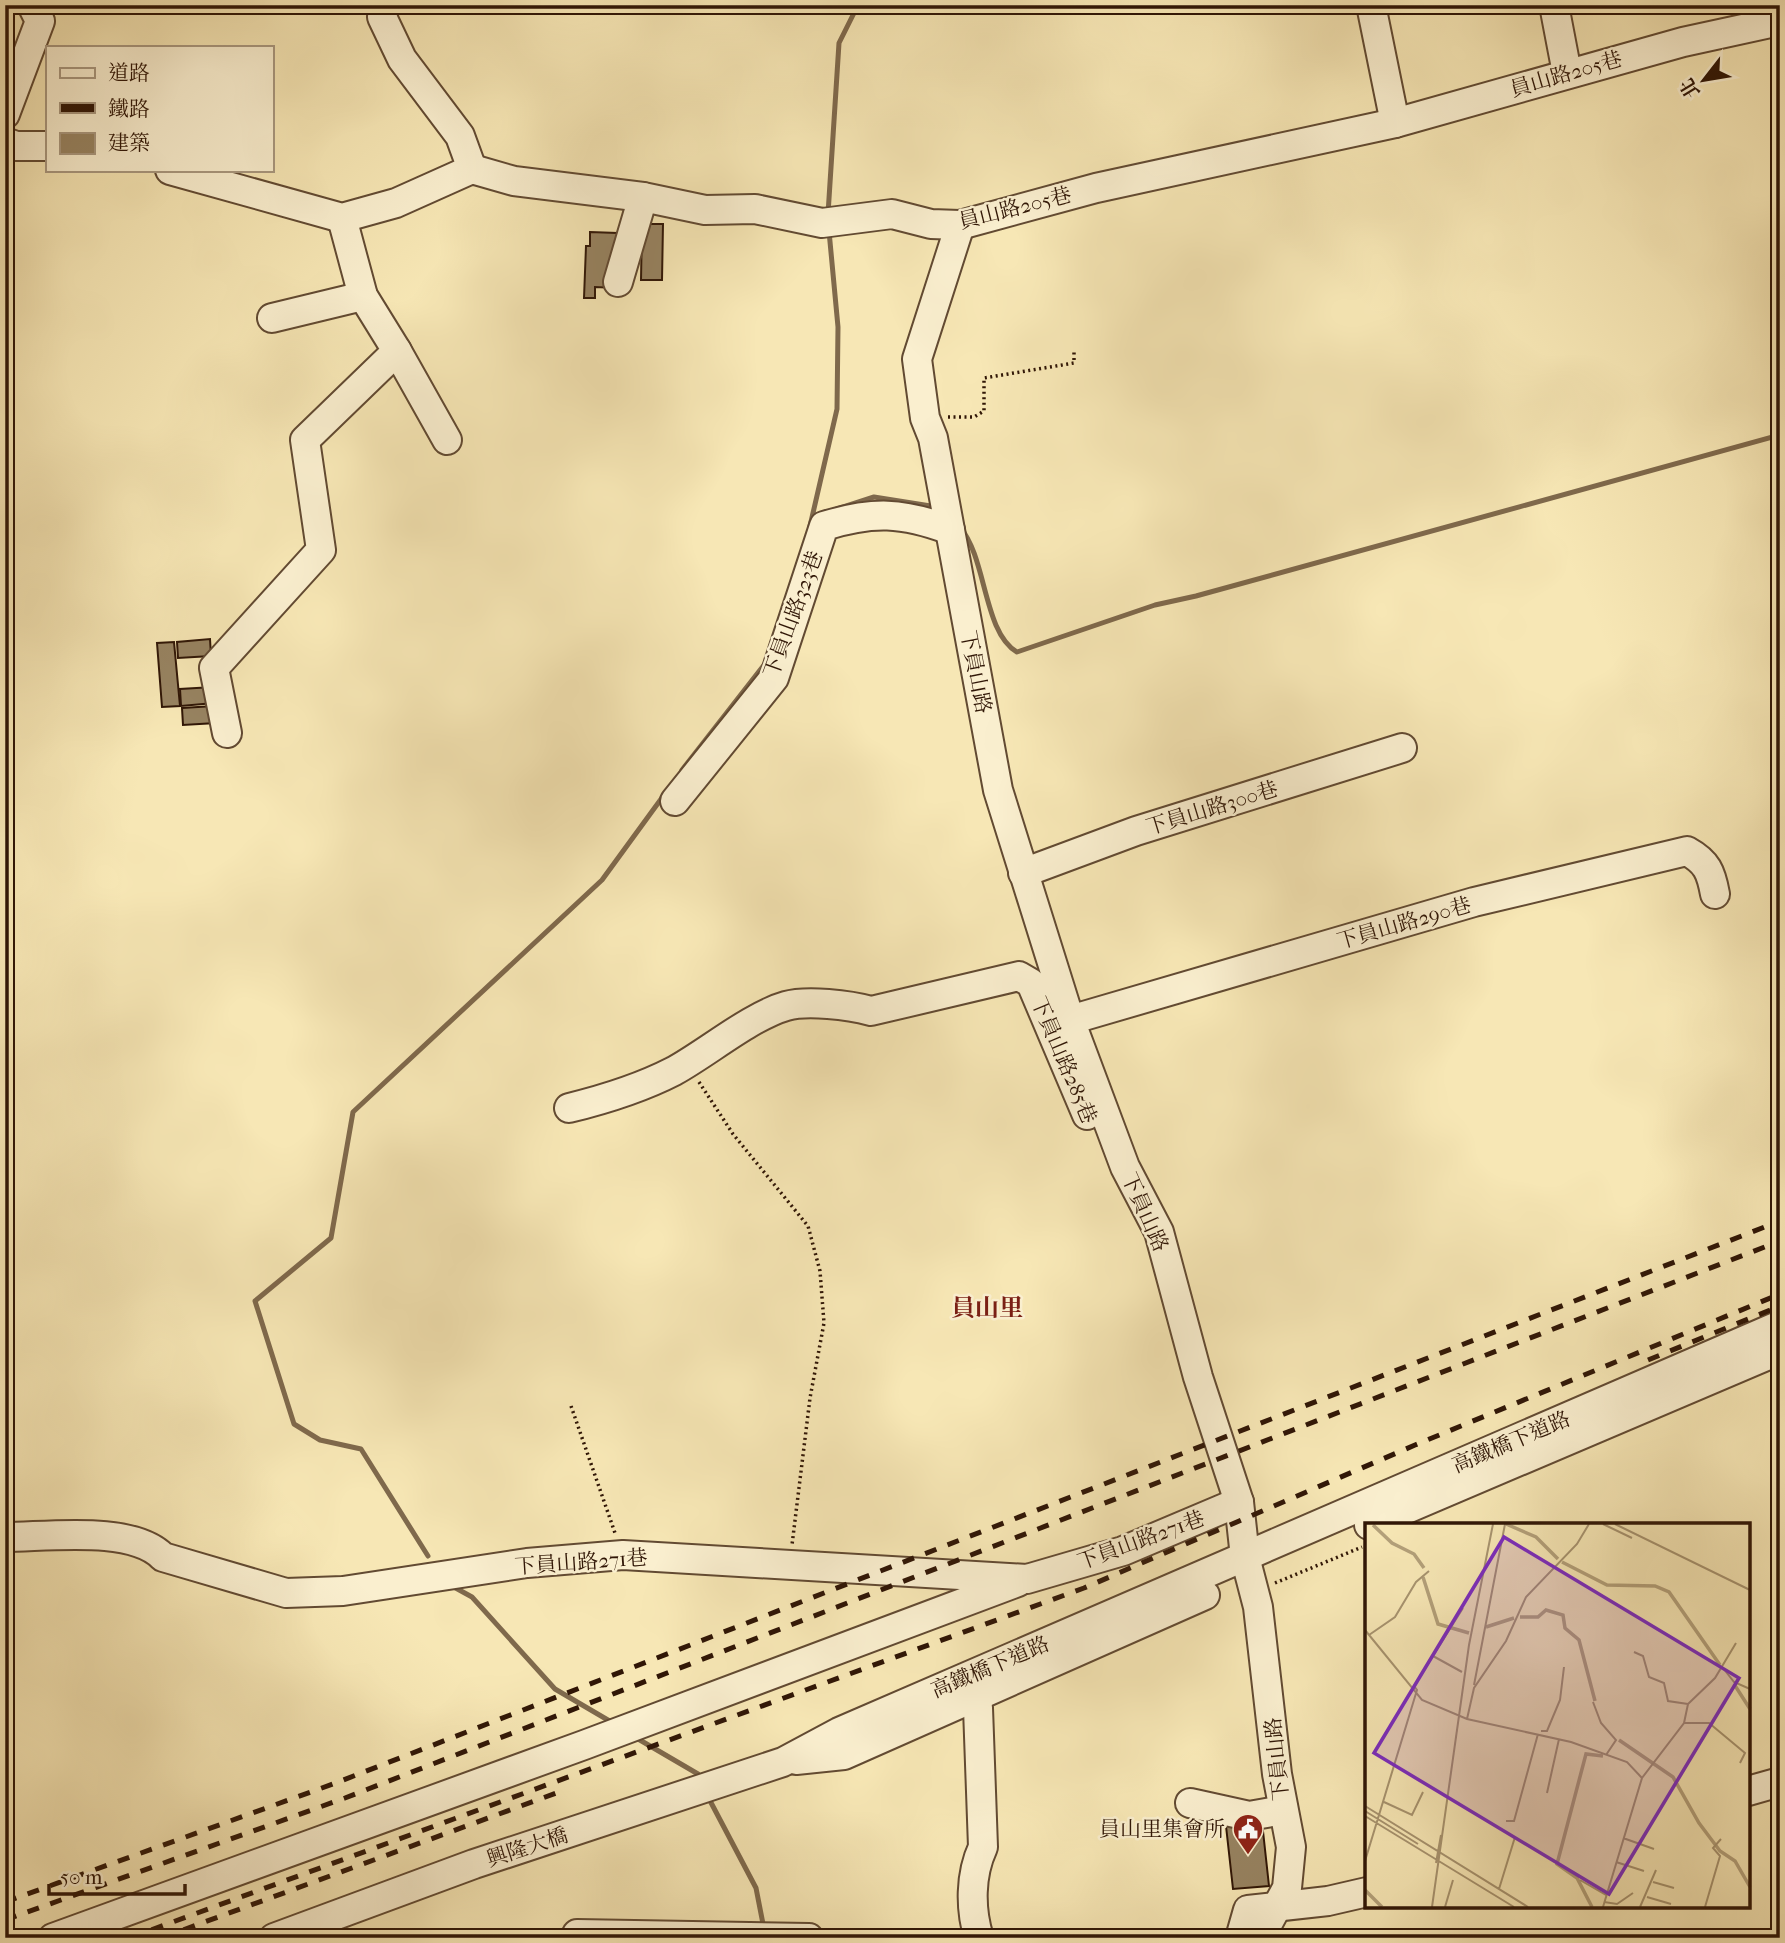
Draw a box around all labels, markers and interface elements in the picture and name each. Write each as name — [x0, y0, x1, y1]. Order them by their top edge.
legend — [46, 46, 273, 172]
north arrow — [1670, 46, 1740, 116]
street label: 員山路205巷 — [1507, 47, 1625, 101]
text: 道路 — [108, 61, 150, 85]
text: 北 — [1676, 74, 1705, 102]
text: 鐵路 — [108, 97, 150, 121]
text: 建築 — [108, 131, 150, 155]
street label: 員山路205巷 — [956, 182, 1074, 234]
street label: 下員山路323巷 — [759, 547, 827, 681]
street label: 下員山路 — [956, 628, 996, 716]
street label: 下員山路300巷 — [1143, 777, 1281, 839]
street label: 下員山路290巷 — [1334, 892, 1474, 954]
street label: 下員山路285巷 — [1026, 993, 1102, 1127]
street label: 下員山路 — [1117, 1169, 1173, 1255]
district label: 員山里 — [951, 1294, 1023, 1322]
street label: 高鐵橋下道路 — [1448, 1406, 1574, 1478]
street label: 下員山路271巷 — [1074, 1506, 1208, 1574]
inset map — [1365, 1523, 1750, 1908]
street label: 下員山路271巷 — [514, 1545, 648, 1579]
street label: 高鐵橋下道路 — [927, 1631, 1053, 1703]
street label: 下員山路 — [1261, 1716, 1293, 1802]
public building icon: 員山里集會所 — [1231, 1812, 1265, 1856]
place label: 員山里集會所 — [1099, 1817, 1225, 1841]
street label: 興隆大橋 — [483, 1823, 571, 1871]
scale bar — [49, 1852, 186, 1896]
text: 50 m — [60, 1865, 103, 1889]

